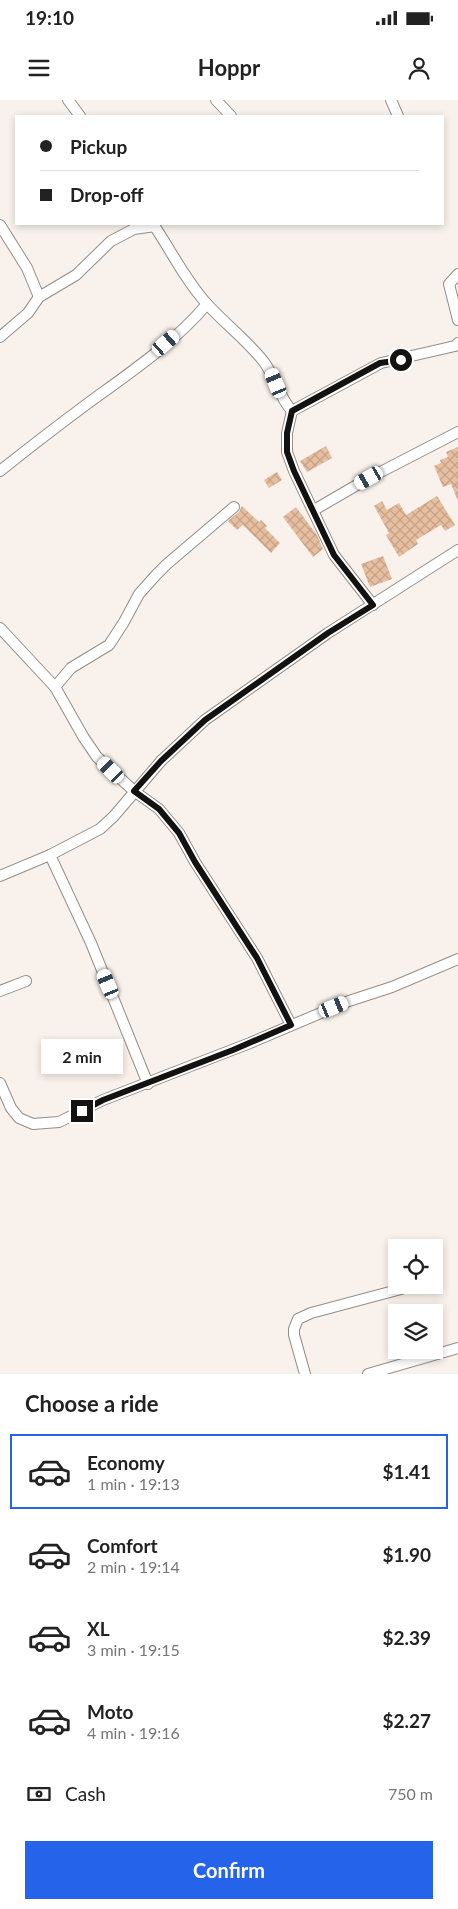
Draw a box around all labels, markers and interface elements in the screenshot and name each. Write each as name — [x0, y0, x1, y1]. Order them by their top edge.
text: 19:10 — [25, 6, 74, 29]
icon: menu — [25, 54, 53, 82]
text: Hoppr — [198, 54, 260, 81]
icon: person — [405, 54, 433, 82]
text: Pickup — [70, 135, 127, 158]
text: Drop-off — [70, 183, 144, 206]
car — [149, 327, 182, 359]
route start — [390, 349, 412, 371]
car — [263, 366, 288, 400]
car — [352, 464, 385, 492]
car — [95, 754, 126, 786]
car — [95, 967, 120, 1001]
car — [317, 994, 350, 1020]
callout: 2 min — [41, 1038, 123, 1074]
text: 2 min — [62, 1047, 102, 1066]
route end — [71, 1100, 93, 1122]
map controls — [388, 1239, 443, 1359]
button: locate — [388, 1239, 443, 1294]
button: layers — [388, 1304, 443, 1359]
text: Choose a ride — [25, 1390, 159, 1417]
icon: car — [27, 1449, 72, 1494]
text: Economy — [87, 1451, 165, 1474]
text: $1.41 — [382, 1460, 431, 1483]
text: 1 min · 19:13 — [87, 1474, 180, 1493]
icon: car — [27, 1532, 72, 1577]
text: Comfort — [87, 1534, 158, 1557]
text: $1.90 — [382, 1543, 431, 1566]
text: 2 min · 19:14 — [87, 1557, 180, 1576]
icon: car — [27, 1615, 72, 1660]
text: XL — [87, 1617, 110, 1640]
text: $2.39 — [382, 1626, 431, 1649]
text: 3 min · 19:15 — [87, 1640, 180, 1659]
icon: car — [27, 1698, 72, 1743]
text: Moto — [87, 1700, 133, 1723]
text: $2.27 — [382, 1709, 431, 1732]
text: 4 min · 19:16 — [87, 1723, 180, 1742]
icon: cash — [25, 1780, 53, 1808]
text: Cash — [65, 1782, 106, 1805]
text: 750 m — [388, 1784, 433, 1803]
button: Confirm — [25, 1841, 433, 1899]

